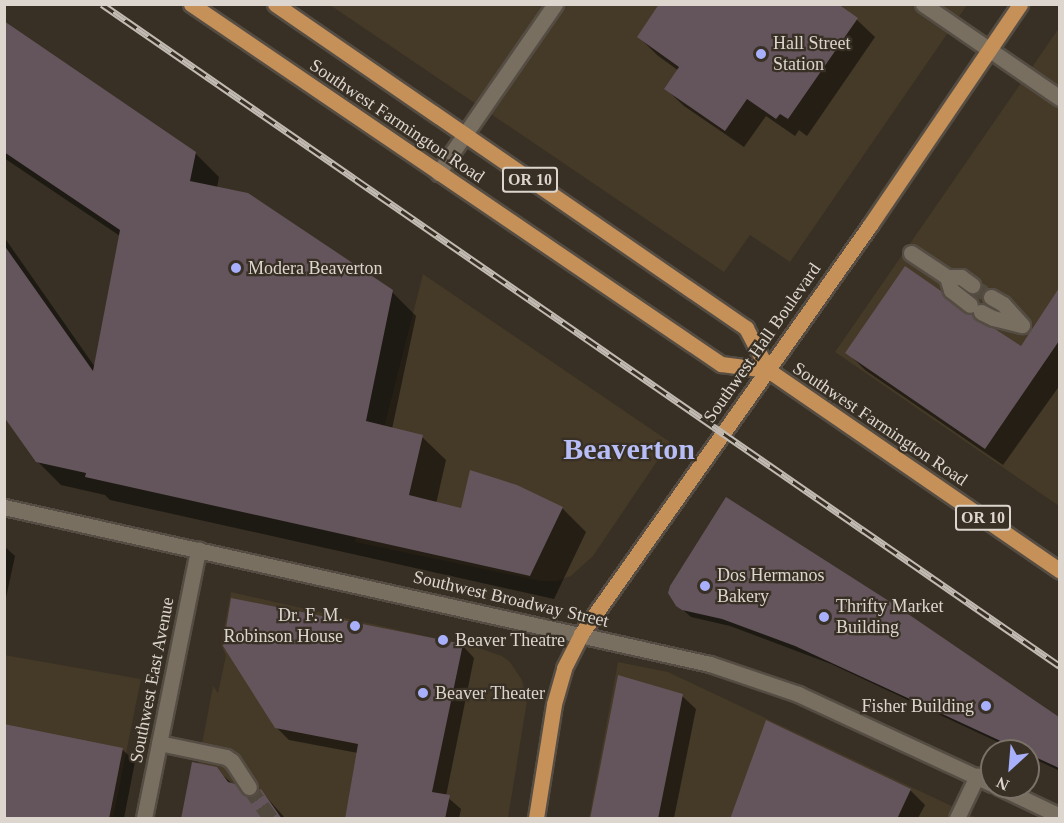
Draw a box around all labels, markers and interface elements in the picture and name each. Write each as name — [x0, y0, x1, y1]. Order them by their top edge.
place label: Hall Street Station — [773, 33, 850, 76]
marker: Hall Street Station — [754, 47, 768, 61]
street label: Southwest Farmington Road — [306, 54, 488, 188]
road number: OR 10 — [502, 167, 558, 193]
place label: Modera Beaverton — [248, 257, 382, 279]
street label: Southwest Hall Boulevard — [699, 259, 825, 427]
marker: Modera Beaverton — [229, 261, 243, 275]
street label: Southwest Farmington Road — [789, 357, 971, 491]
district label: Beaverton — [563, 431, 695, 467]
road number: OR 10 — [954, 505, 1012, 531]
place label: Dos Hermanos Bakery — [717, 565, 824, 608]
street label: Southwest Broadway Street — [411, 566, 611, 632]
marker: Dos Hermanos Bakery — [698, 579, 712, 593]
street label: Southwest East Avenue — [125, 595, 179, 765]
place label: Thrifty Market Building — [836, 596, 943, 638]
place label: Dr. F. M. Robinson House — [223, 605, 343, 648]
marker: Thrifty Market Building — [817, 610, 831, 624]
marker: Dr. F. M. Robinson House — [348, 619, 362, 633]
place label: Beaver Theatre — [455, 629, 565, 651]
marker: Beaver Theatre — [436, 633, 450, 647]
place label: Beaver Theater — [435, 682, 545, 704]
marker: Beaver Theater — [416, 686, 430, 700]
place label: Fisher Building — [861, 695, 974, 717]
marker: Fisher Building — [979, 699, 993, 713]
north arrow — [980, 739, 1040, 799]
text: N — [994, 774, 1012, 794]

